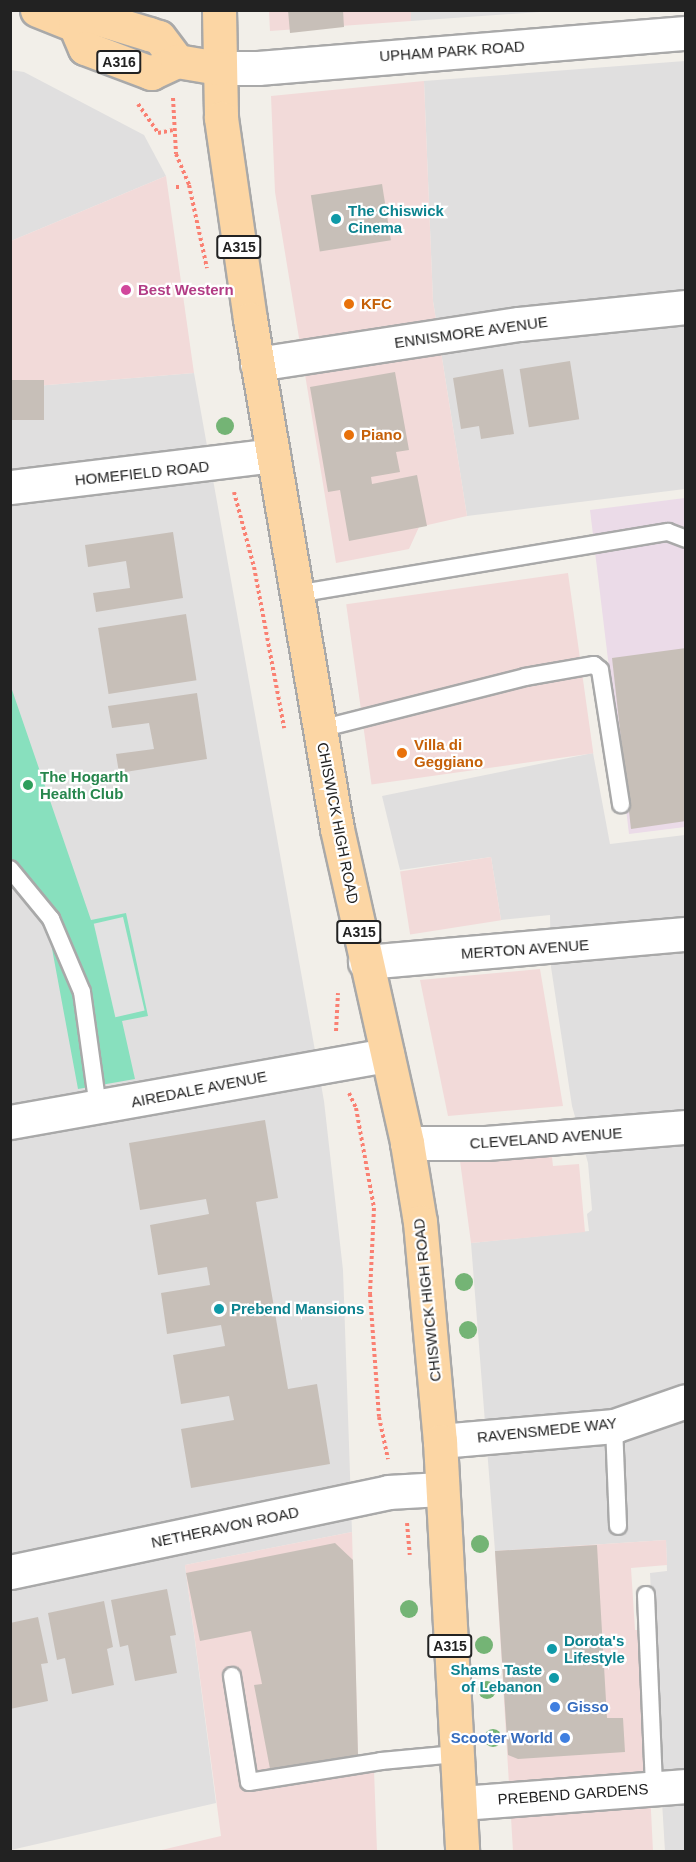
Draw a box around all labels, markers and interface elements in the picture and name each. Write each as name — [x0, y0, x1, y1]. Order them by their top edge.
street label: UPHAM PARK ROAD — [379, 37, 525, 65]
road number: A316 — [95, 51, 143, 73]
place label: The Chiswick Cinema — [348, 201, 444, 236]
marker: The Chiswick Cinema — [329, 212, 343, 226]
road number: A315 — [215, 236, 263, 258]
place label: Best Western — [138, 281, 234, 299]
marker: Best Western — [119, 283, 133, 297]
place label: KFC — [361, 295, 392, 313]
marker: KFC — [342, 297, 356, 311]
street label: ENNISMORE AVENUE — [393, 312, 549, 352]
place label: Piano — [361, 426, 402, 444]
marker: Piano — [342, 428, 356, 442]
street label: HOMEFIELD ROAD — [74, 457, 210, 489]
place label: Villa di Geggiano — [414, 735, 483, 770]
street label: CHISWICK HIGH ROAD — [314, 741, 362, 905]
marker: Villa di Geggiano — [395, 746, 409, 760]
place label: The Hogarth Health Club — [40, 767, 128, 802]
marker: The Hogarth Health Club — [21, 778, 35, 792]
road number: A315 — [335, 921, 383, 943]
street label: MERTON AVENUE — [460, 936, 590, 962]
street label: AIREDALE AVENUE — [129, 1067, 269, 1111]
street label: CLEVELAND AVENUE — [469, 1124, 623, 1152]
street label: CHISWICK HIGH ROAD — [409, 1217, 445, 1383]
place label: Prebend Mansions — [231, 1300, 364, 1318]
marker: Prebend Mansions — [212, 1302, 226, 1316]
street label: RAVENSMEDE WAY — [476, 1414, 618, 1446]
street label: NETHERAVON ROAD — [149, 1503, 301, 1551]
place label: Dorota's Lifestyle — [564, 1631, 625, 1666]
road number: A315 — [426, 1635, 474, 1657]
marker: Dorota's Lifestyle — [545, 1642, 559, 1656]
place label: Shams Taste of Lebanon — [451, 1660, 542, 1695]
marker: Shams Taste of Lebanon — [547, 1671, 561, 1685]
place label: Gisso — [567, 1698, 609, 1716]
marker: Gisso — [548, 1700, 562, 1714]
place label: Scooter World — [451, 1729, 553, 1747]
marker: Scooter World — [558, 1731, 572, 1745]
street label: PREBEND GARDENS — [497, 1780, 649, 1808]

